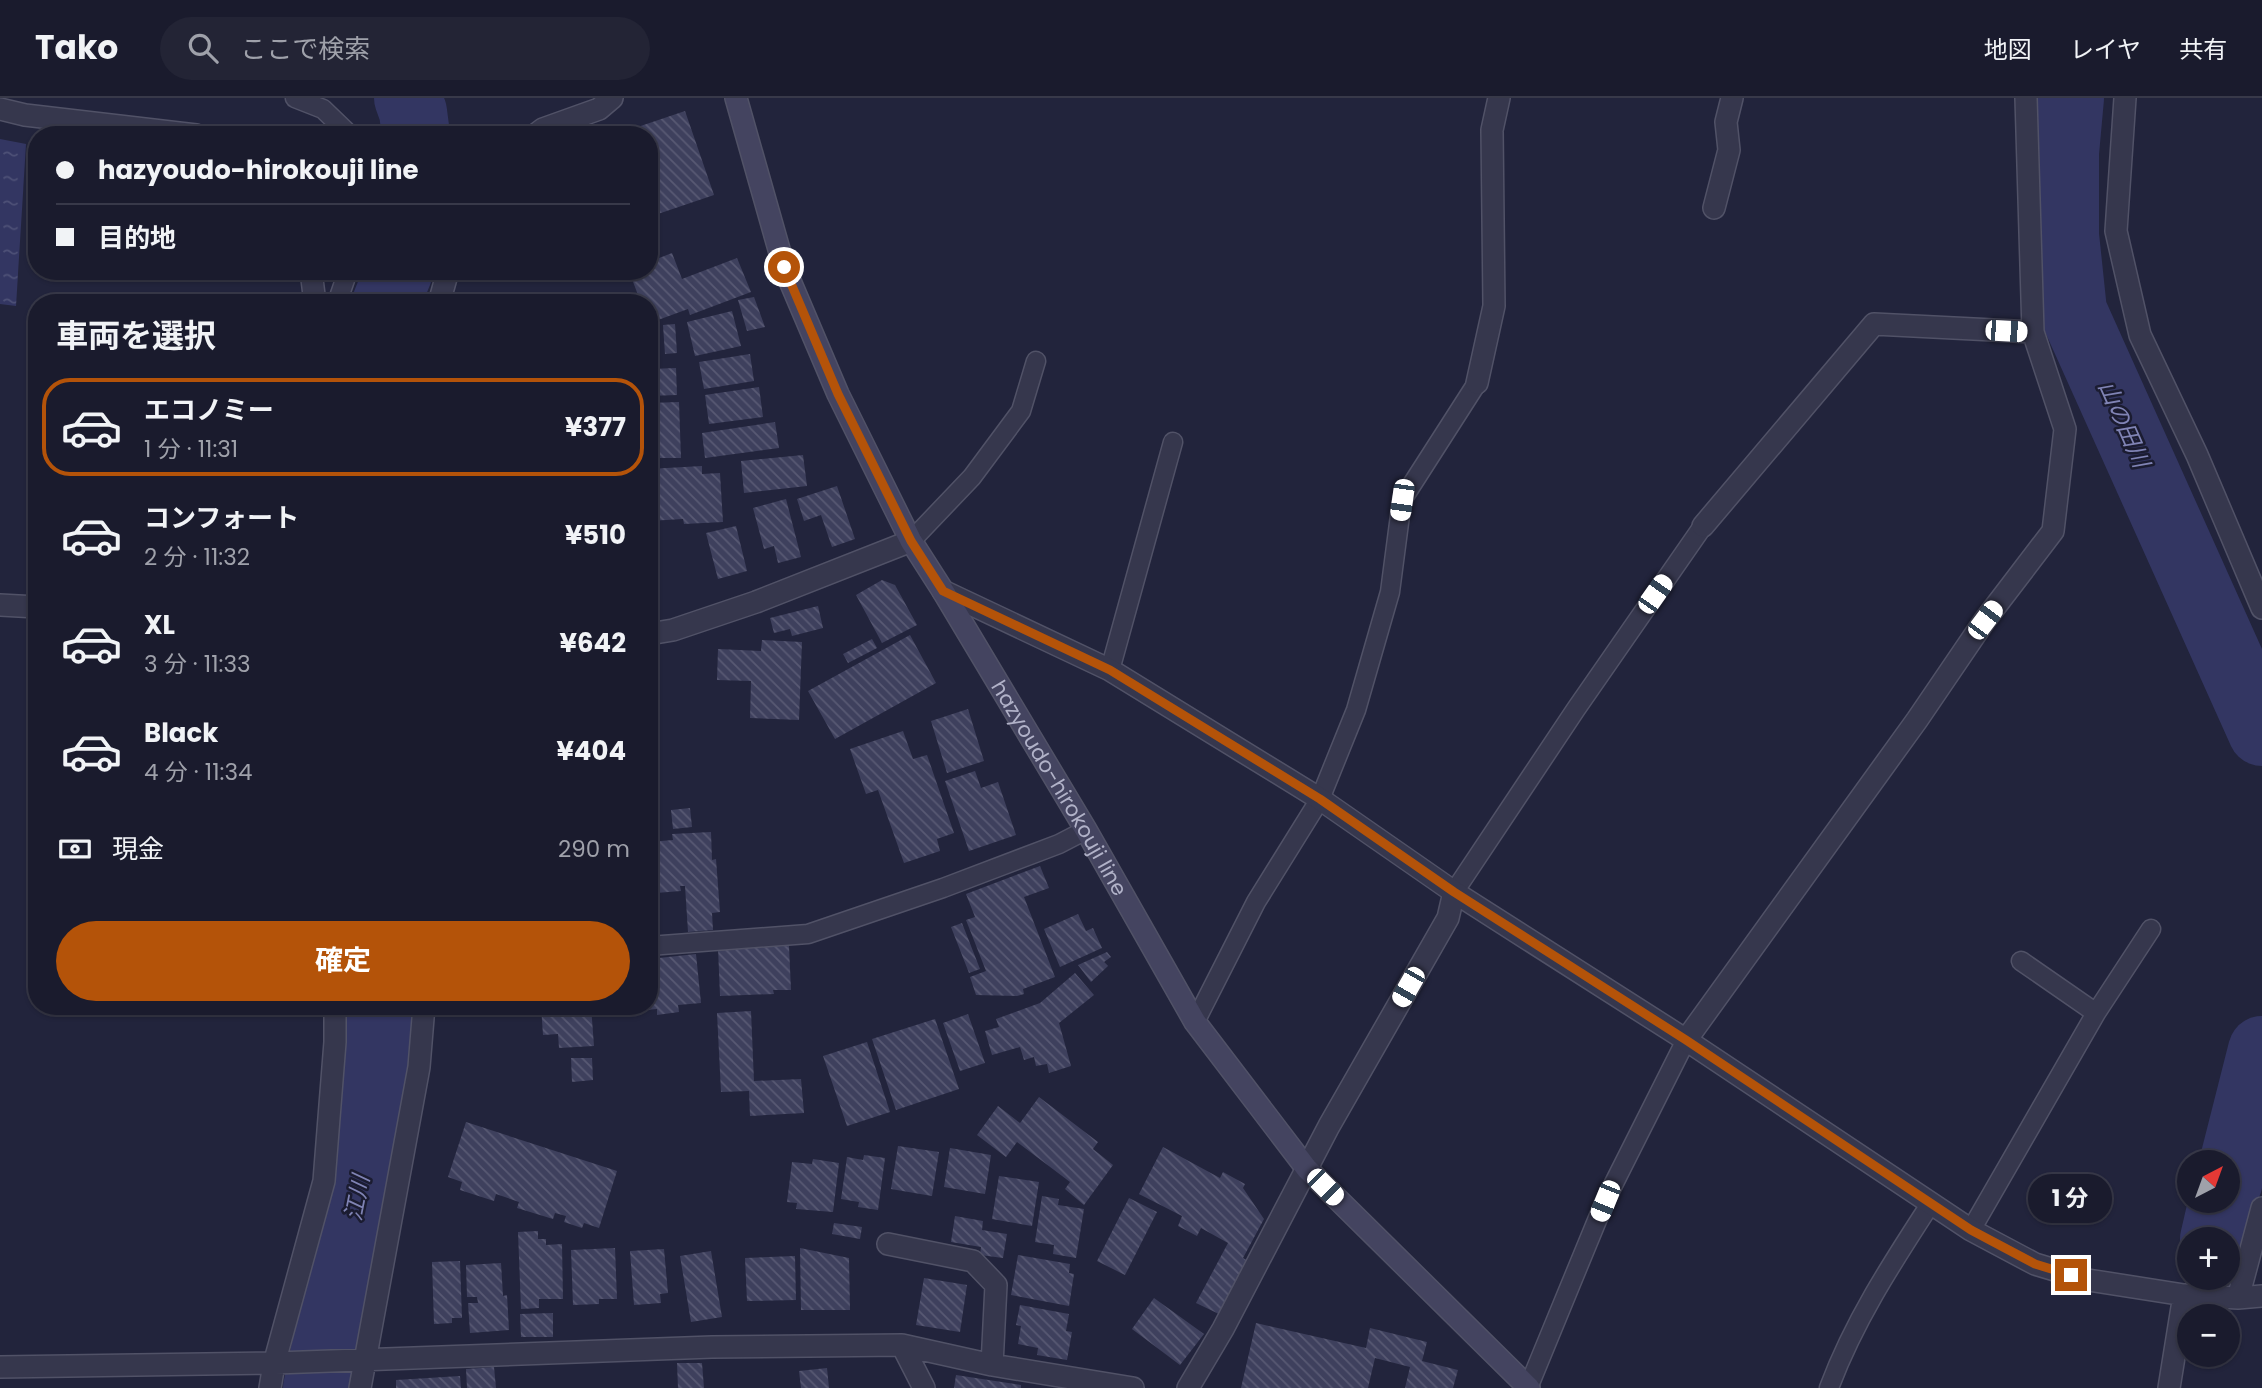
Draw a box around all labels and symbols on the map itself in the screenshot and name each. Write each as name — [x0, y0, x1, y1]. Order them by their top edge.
route start — [768, 251, 800, 283]
car — [1985, 319, 2028, 343]
water label: 山の田川 — [2091, 375, 2159, 475]
car — [1389, 478, 1416, 522]
car — [1635, 571, 1676, 617]
car — [1964, 597, 2007, 643]
street label: hazyoudo-hirokouji line — [985, 675, 1135, 901]
car — [1389, 964, 1428, 1010]
north arrow — [2177, 1150, 2240, 1213]
car — [1303, 1165, 1348, 1209]
water label: 江川 — [337, 1169, 378, 1224]
callout: 1 分 — [2029, 1174, 2113, 1222]
car — [1588, 1178, 1623, 1224]
route end — [2055, 1259, 2087, 1291]

